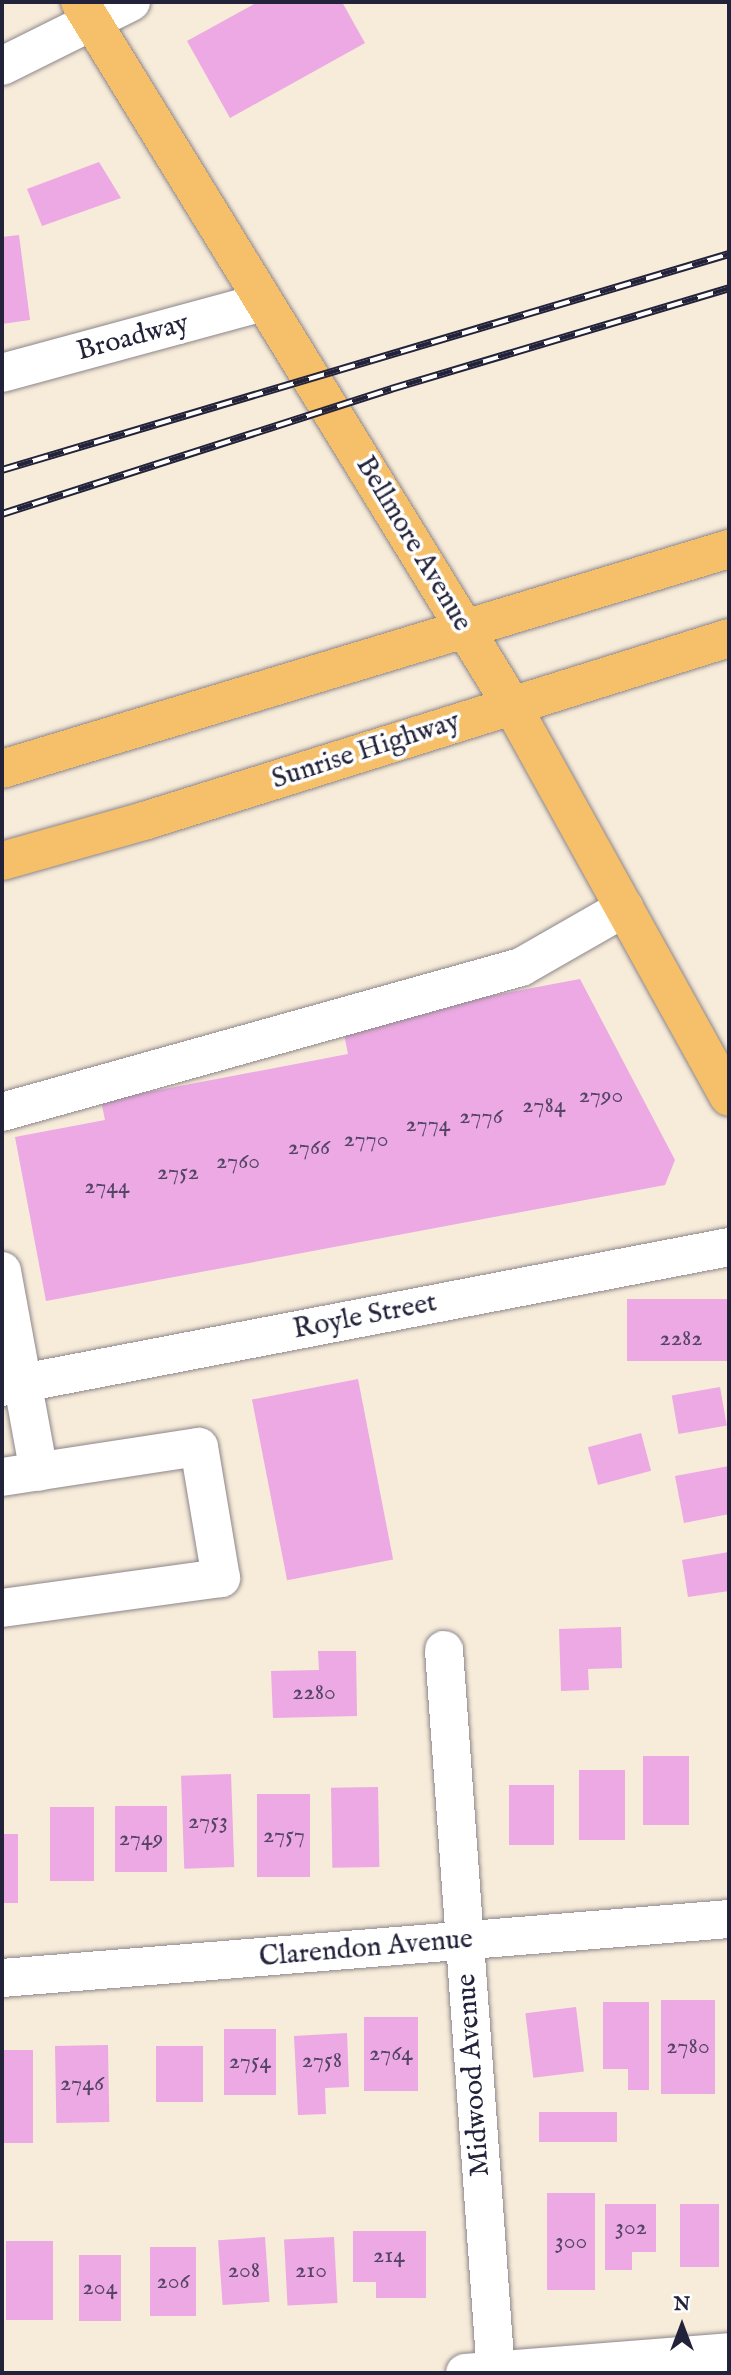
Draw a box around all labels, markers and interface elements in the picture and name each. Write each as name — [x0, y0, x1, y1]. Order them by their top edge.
street label: Broadway — [73, 307, 193, 369]
street label: Bellmore Avenue — [348, 450, 478, 638]
street label: Sunrise Highway — [268, 705, 464, 797]
house number: 2790 — [579, 1082, 623, 1110]
house number: 2784 — [522, 1092, 566, 1120]
house number: 2776 — [459, 1103, 503, 1131]
house number: 2774 — [405, 1111, 451, 1139]
house number: 2770 — [343, 1126, 389, 1154]
house number: 2766 — [288, 1134, 330, 1162]
house number: 2760 — [216, 1148, 260, 1176]
house number: 2752 — [157, 1159, 199, 1187]
house number: 2744 — [84, 1173, 130, 1201]
street label: Royle Street — [290, 1287, 440, 1347]
house number: 2282 — [659, 1325, 703, 1353]
house number: 2280 — [292, 1679, 336, 1707]
house number: 2753 — [188, 1808, 228, 1836]
house number: 2757 — [263, 1822, 305, 1850]
house number: 2749 — [119, 1825, 163, 1853]
street label: Clarendon Avenue — [258, 1923, 474, 1975]
street label: Midwood Avenue — [450, 1972, 498, 2178]
house number: 2780 — [666, 2033, 710, 2061]
house number: 2764 — [369, 2040, 413, 2068]
house number: 2758 — [302, 2047, 342, 2075]
house number: 2754 — [229, 2048, 271, 2076]
house number: 2746 — [60, 2070, 104, 2098]
house number: 302 — [615, 2214, 647, 2242]
house number: 300 — [555, 2228, 587, 2256]
house number: 214 — [373, 2242, 405, 2270]
house number: 208 — [228, 2257, 260, 2285]
house number: 210 — [295, 2257, 327, 2285]
house number: 206 — [156, 2268, 190, 2296]
house number: 204 — [83, 2274, 117, 2302]
north arrow — [647, 2291, 717, 2361]
text: N — [674, 2293, 690, 2317]

